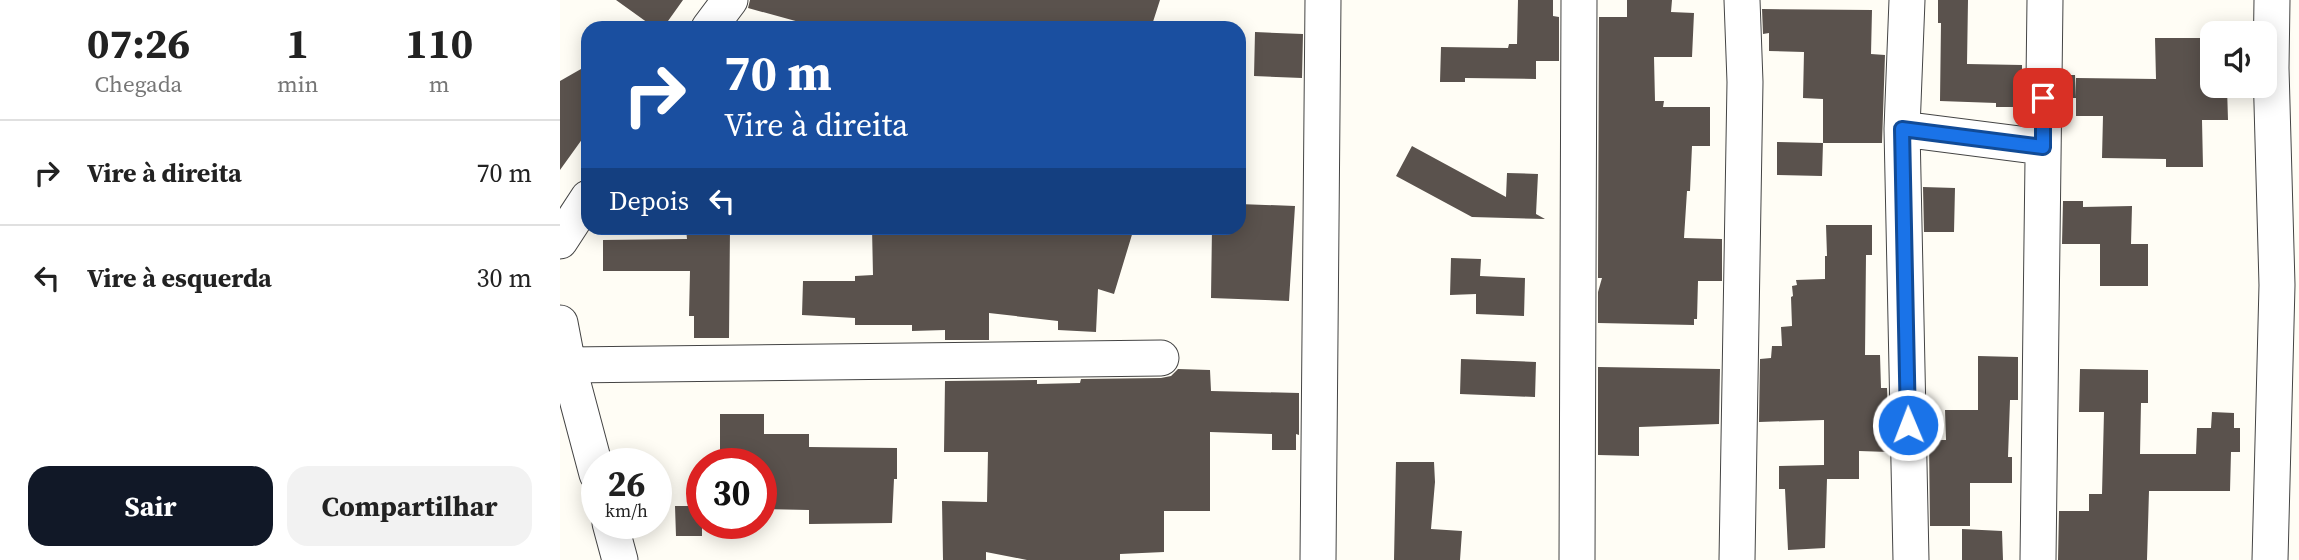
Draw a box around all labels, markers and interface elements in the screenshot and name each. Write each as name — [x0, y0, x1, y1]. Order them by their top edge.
text: 07:26 — [87, 14, 190, 72]
text: 1 — [286, 14, 309, 72]
text: 110 — [405, 14, 473, 72]
map controls — [2200, 21, 2277, 98]
button: sound — [2200, 21, 2277, 98]
text: 70 m — [724, 39, 832, 106]
icon: right — [609, 49, 700, 140]
text: Chegada — [95, 68, 182, 100]
text: min — [277, 68, 318, 100]
text: m — [429, 68, 450, 100]
pin — [2013, 68, 2073, 128]
icon: arrive — [2024, 79, 2062, 117]
text: Vire à direita — [724, 103, 908, 147]
icon: right — [28, 154, 66, 192]
text: Vire à direita — [87, 155, 242, 191]
text: 70 m — [477, 155, 532, 191]
icon: left — [703, 182, 741, 220]
text: Depois — [609, 183, 689, 219]
icon: left — [28, 259, 66, 297]
text: Vire à esquerda — [87, 260, 272, 296]
text: 30 m — [477, 260, 532, 296]
position arrow — [1871, 388, 1945, 462]
speed limit sign: 30 — [686, 448, 777, 539]
text: 26 — [608, 460, 645, 508]
button: Sair — [28, 466, 273, 546]
button: Compartilhar — [287, 466, 532, 546]
text: km/h — [605, 498, 648, 523]

